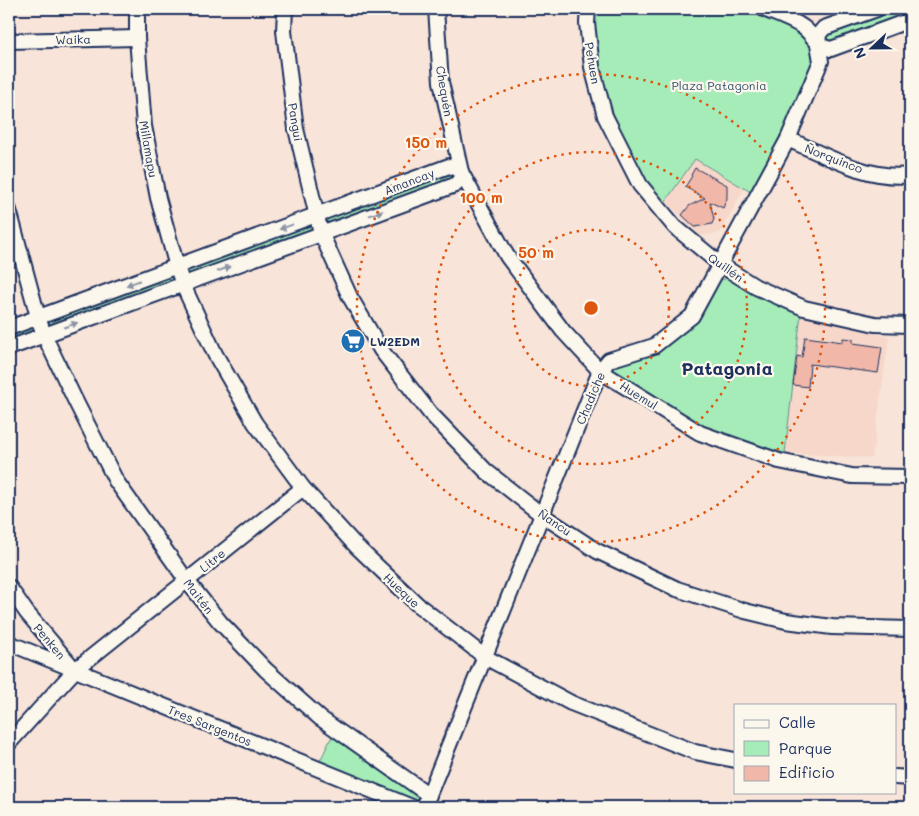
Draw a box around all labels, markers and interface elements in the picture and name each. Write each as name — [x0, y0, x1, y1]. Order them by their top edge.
north arrow — [846, 22, 896, 72]
street label: Waika — [55, 30, 91, 48]
street label: Pehuen — [581, 41, 605, 85]
text: N — [849, 45, 870, 62]
street label: Chequén — [433, 64, 457, 118]
park label: Plaza Patagonia — [671, 77, 767, 93]
street label: Pangui — [285, 102, 307, 142]
street label: Millamapu — [136, 119, 162, 179]
text: 150 m — [405, 132, 447, 152]
street label: Ñorquinco — [803, 140, 865, 176]
street label: Amancay — [381, 164, 437, 198]
text: 100 m — [459, 187, 503, 207]
one-way arrow — [369, 209, 384, 217]
one-way arrow — [278, 223, 293, 231]
text: 50 m — [518, 242, 554, 262]
street label: Quillén — [705, 249, 747, 285]
one-way arrow — [216, 265, 231, 273]
one-way arrow — [125, 279, 140, 287]
centre of rings — [582, 299, 600, 317]
one-way arrow — [64, 321, 79, 329]
supermarket icon: LW2EDM — [340, 328, 366, 354]
place label: LW2EDM — [370, 333, 420, 349]
district label: Patagonia — [681, 356, 773, 380]
street label: Chadiche — [572, 369, 608, 427]
street label: Huemul — [617, 377, 661, 413]
street label: Ñancu — [535, 505, 575, 539]
street label: Litre — [196, 545, 228, 575]
street label: Hueque — [380, 569, 424, 611]
street label: Maitén — [180, 575, 218, 617]
street label: Penken — [30, 620, 70, 662]
street label: Tres Sargentos — [166, 701, 255, 749]
legend — [734, 704, 896, 794]
text: Calle — [779, 712, 816, 732]
text: Parque — [779, 738, 832, 758]
text: Edificio — [779, 762, 835, 782]

